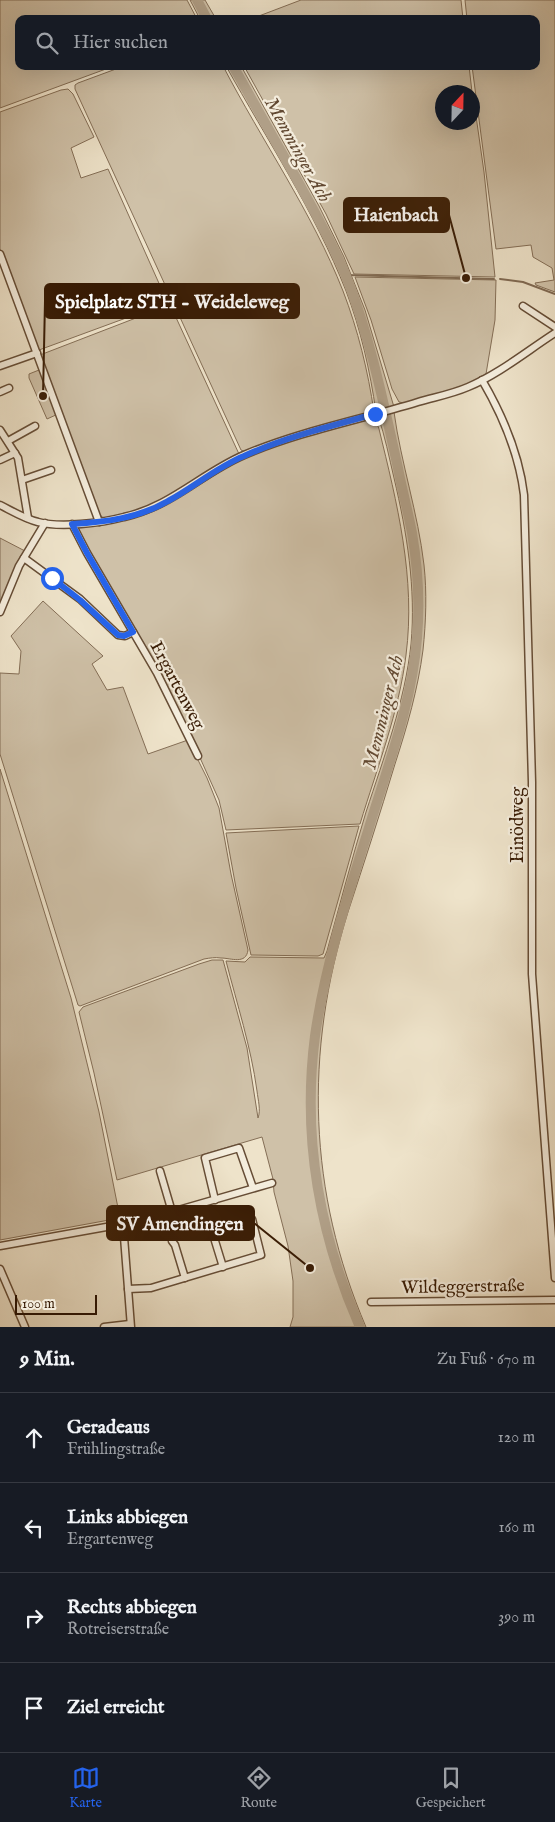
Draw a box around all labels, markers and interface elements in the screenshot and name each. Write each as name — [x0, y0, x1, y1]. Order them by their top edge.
search box — [15, 15, 540, 70]
icon: search — [33, 29, 61, 57]
text: Hier suchen — [73, 31, 168, 55]
north arrow — [435, 85, 480, 130]
water label: Memminger Ach — [258, 93, 336, 207]
callout: Haienbach — [344, 198, 449, 232]
text: Haienbach — [354, 204, 439, 228]
callout: Spielplatz STH - Weideleweg — [45, 284, 299, 318]
text: Spielplatz STH - Weideleweg — [55, 291, 290, 315]
route end — [364, 403, 387, 426]
route start — [41, 567, 64, 590]
street label: Ergartenweg — [144, 638, 210, 734]
water label: Memminger Ach — [358, 653, 410, 772]
street label: Einödweg — [507, 787, 530, 863]
callout: SV Amendingen — [107, 1206, 254, 1240]
text: SV Amendingen — [116, 1213, 244, 1237]
street label: Wildeggerstraße — [401, 1275, 525, 1300]
scale bar — [15, 1292, 98, 1315]
text: 100 m — [22, 1295, 55, 1313]
text: 9 Min. — [20, 1346, 75, 1373]
text: Zu Fuß · 670 m — [437, 1350, 535, 1370]
text: Geradeaus — [67, 1416, 150, 1440]
icon: ahead — [20, 1424, 48, 1452]
text: 120 m — [498, 1428, 535, 1448]
text: Frühlingstraße — [67, 1440, 165, 1460]
text: Links abbiegen — [67, 1506, 188, 1530]
icon: left — [20, 1514, 48, 1542]
text: 160 m — [499, 1518, 535, 1538]
text: Ergartenweg — [67, 1530, 153, 1550]
text: Rechts abbiegen — [67, 1596, 197, 1620]
icon: right — [20, 1604, 48, 1632]
text: 390 m — [498, 1608, 535, 1628]
text: Rotreiserstraße — [67, 1620, 169, 1640]
icon: arrive — [20, 1694, 48, 1722]
text: Ziel erreicht — [67, 1696, 165, 1720]
tab: Karte — [69, 1764, 102, 1812]
tab: Route — [240, 1764, 277, 1812]
tab: Gespeichert — [416, 1764, 486, 1812]

